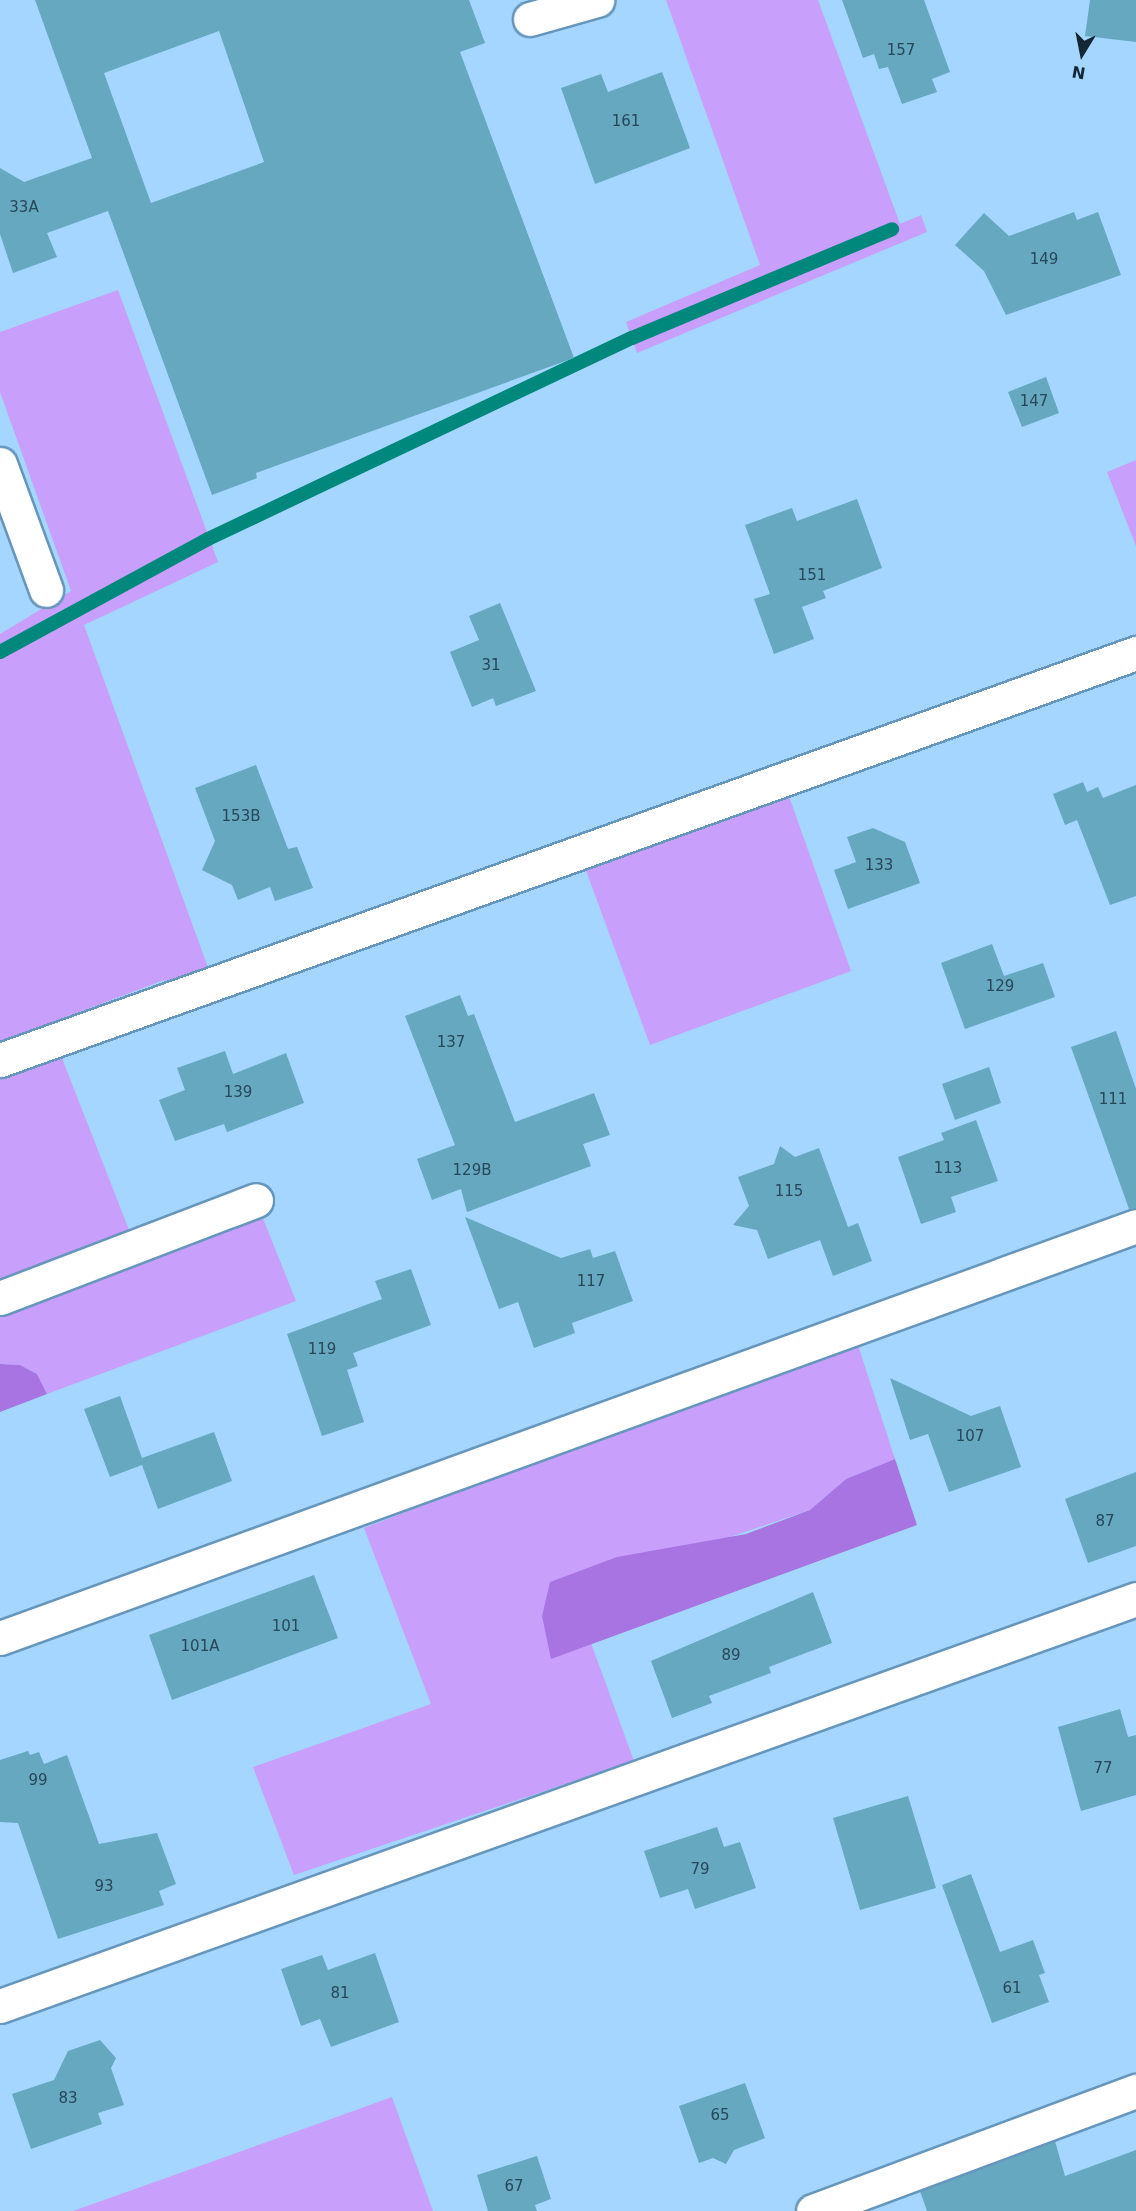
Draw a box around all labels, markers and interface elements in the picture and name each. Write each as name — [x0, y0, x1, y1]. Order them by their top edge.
north arrow — [1052, 24, 1112, 84]
house number: 157 — [887, 42, 915, 60]
text: N — [1071, 62, 1087, 83]
house number: 161 — [612, 113, 640, 131]
house number: 33A — [9, 199, 39, 217]
house number: 149 — [1030, 251, 1058, 269]
house number: 147 — [1020, 393, 1048, 411]
house number: 151 — [798, 567, 826, 585]
house number: 31 — [481, 657, 501, 675]
house number: 153B — [222, 808, 260, 826]
house number: 133 — [865, 857, 893, 875]
house number: 129 — [986, 978, 1014, 996]
house number: 137 — [437, 1034, 465, 1052]
house number: 139 — [224, 1084, 252, 1102]
house number: 111 — [1099, 1091, 1127, 1109]
house number: 113 — [934, 1160, 962, 1178]
house number: 129B — [453, 1162, 491, 1180]
house number: 115 — [775, 1183, 803, 1201]
house number: 117 — [577, 1273, 605, 1291]
house number: 119 — [308, 1341, 336, 1359]
house number: 107 — [956, 1428, 984, 1446]
house number: 87 — [1095, 1513, 1115, 1531]
house number: 101 — [272, 1618, 300, 1636]
house number: 101A — [181, 1638, 219, 1656]
house number: 89 — [721, 1647, 741, 1665]
house number: 77 — [1093, 1760, 1113, 1778]
house number: 99 — [28, 1772, 48, 1790]
house number: 79 — [690, 1861, 710, 1879]
house number: 93 — [94, 1878, 114, 1896]
house number: 61 — [1002, 1980, 1022, 1998]
house number: 81 — [330, 1985, 350, 2003]
house number: 83 — [58, 2090, 78, 2108]
house number: 65 — [710, 2107, 730, 2125]
house number: 67 — [504, 2178, 524, 2196]

